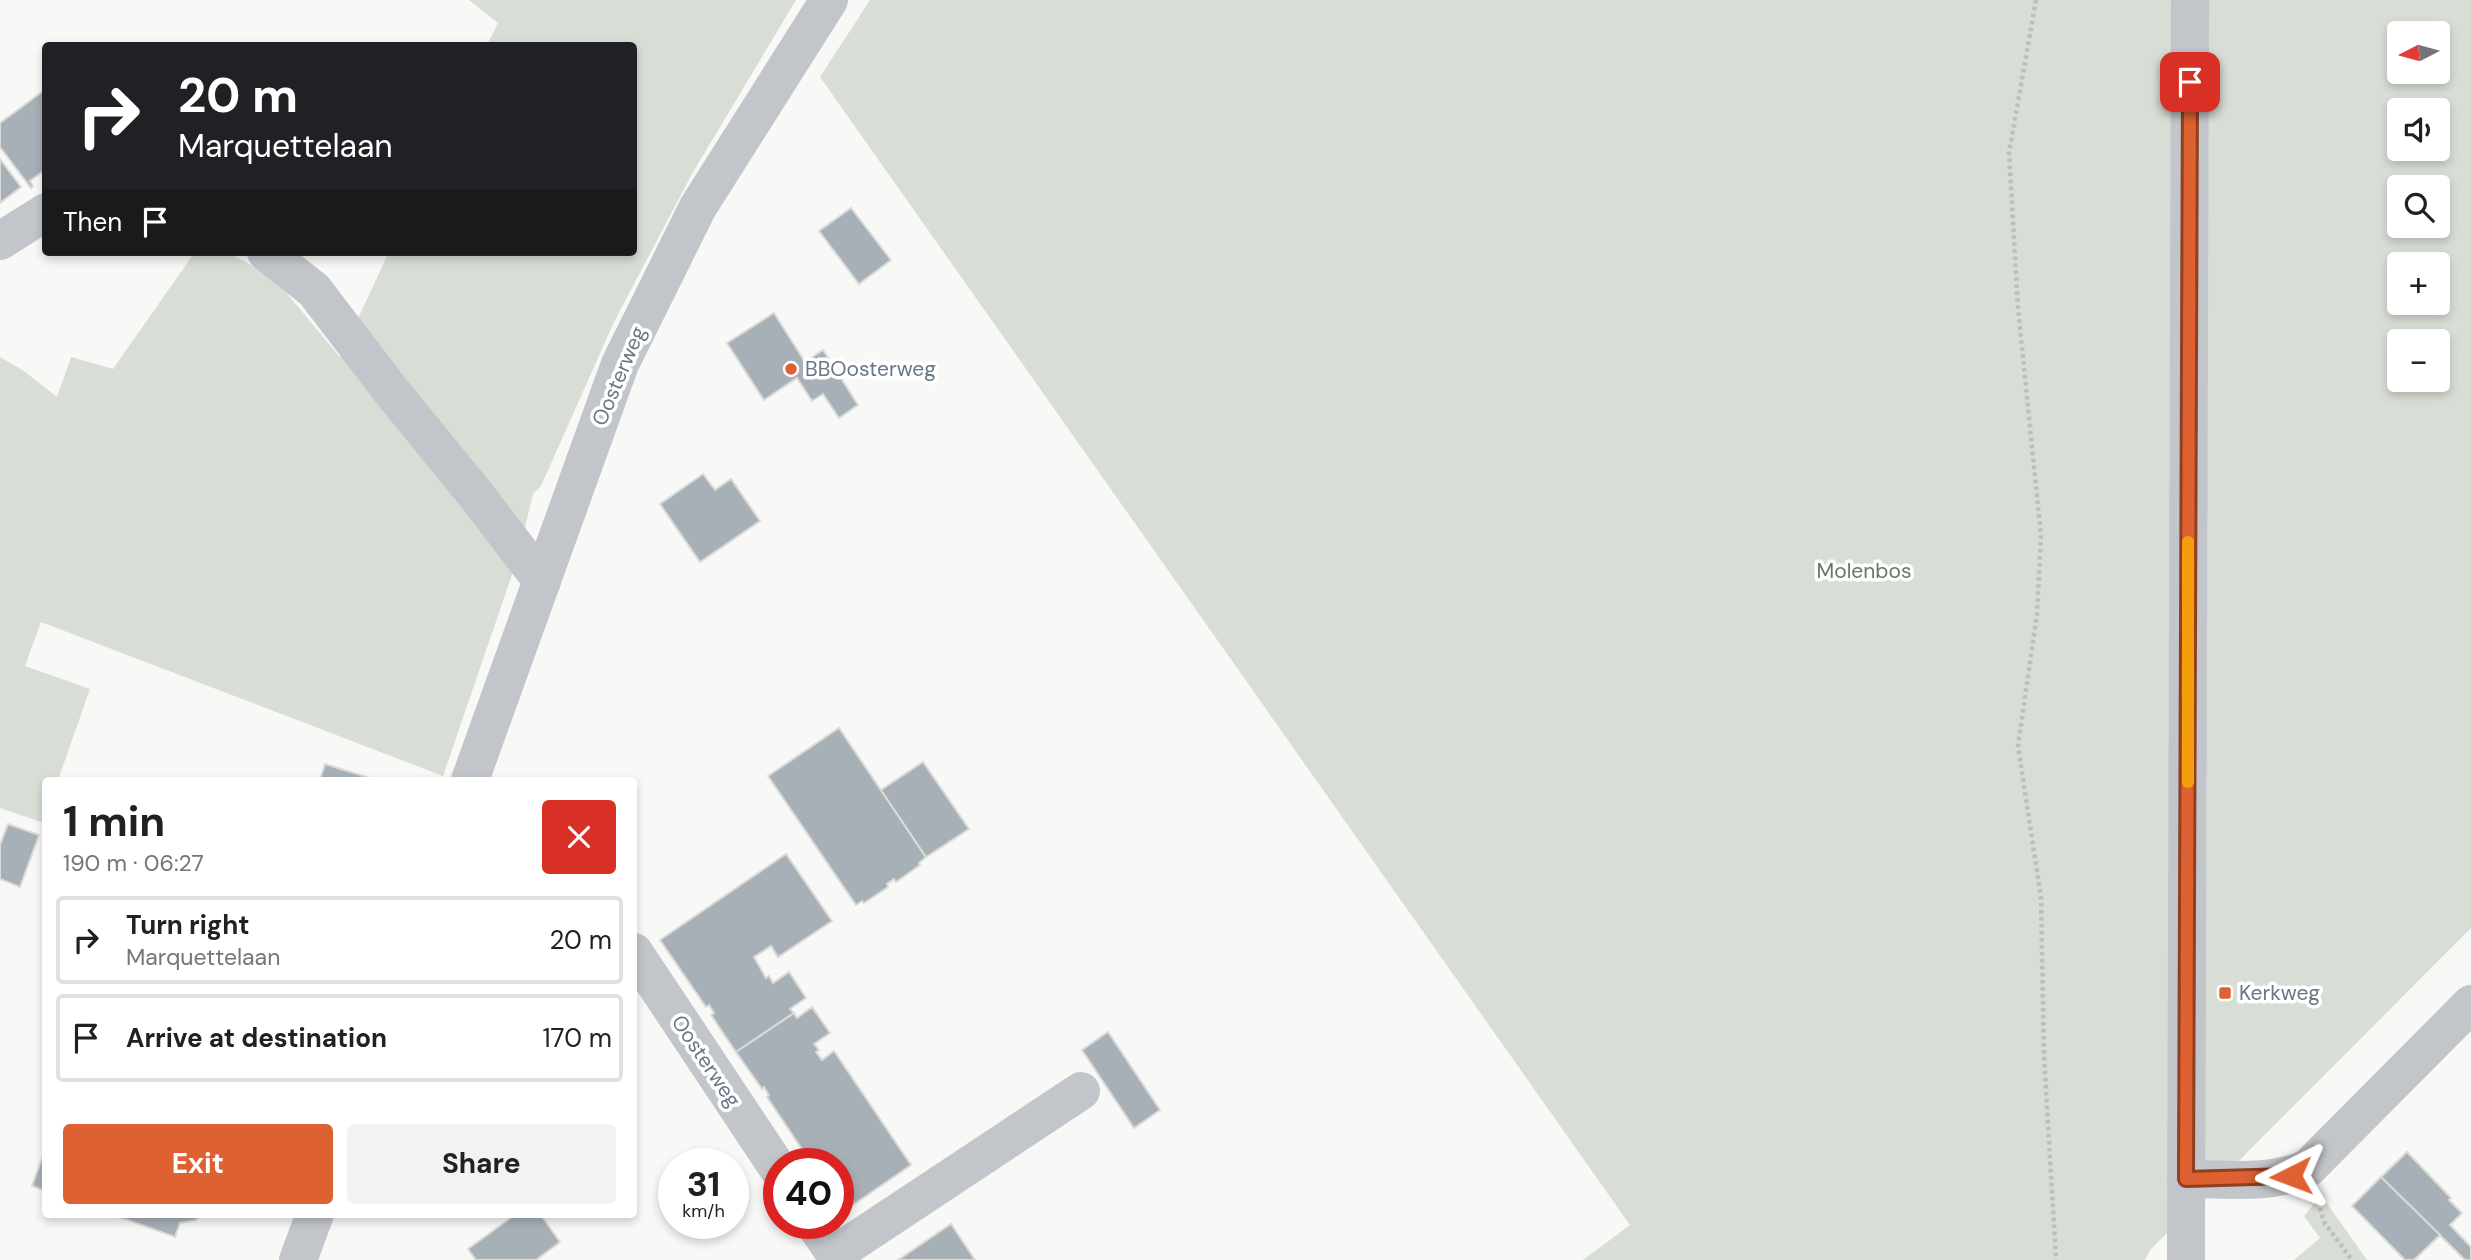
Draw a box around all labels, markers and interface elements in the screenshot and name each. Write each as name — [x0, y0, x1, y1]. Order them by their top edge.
north arrow — [2387, 21, 2450, 84]
map controls — [2387, 21, 2450, 392]
pin — [2160, 52, 2220, 112]
text: 20 m — [178, 63, 298, 127]
icon: arrive — [2171, 63, 2209, 101]
icon: right — [63, 70, 154, 161]
button: sound — [2387, 98, 2450, 161]
text: Marquettelaan — [178, 125, 393, 167]
button: search — [2387, 175, 2450, 238]
icon: arrive — [136, 203, 174, 241]
text: Then — [63, 205, 122, 239]
button: + — [2387, 252, 2450, 315]
street label: Oosterweg — [585, 322, 653, 430]
button: − — [2387, 329, 2450, 392]
place label: BBOosterweg — [805, 355, 936, 383]
marker: BBOosterweg — [783, 361, 799, 377]
park label: Molenbos — [1817, 557, 1911, 585]
text: 1 min — [63, 794, 165, 849]
button: close — [542, 800, 616, 874]
text: 190 m · 06:27 — [63, 848, 204, 878]
text: Turn right — [126, 908, 250, 942]
icon: right — [67, 921, 105, 959]
text: 20 m — [549, 923, 612, 957]
text: Marquettelaan — [126, 942, 280, 972]
place label: Kerkweg — [2239, 979, 2320, 1007]
marker: Kerkweg — [2217, 985, 2233, 1001]
street label: Oosterweg — [665, 1009, 747, 1113]
icon: arrive — [67, 1019, 105, 1057]
text: Arrive at destination — [126, 1021, 387, 1055]
text: 170 m — [543, 1021, 612, 1055]
button: Exit — [63, 1124, 333, 1204]
button: Share — [347, 1124, 616, 1204]
position arrow — [2254, 1139, 2328, 1213]
speed limit sign: 40 — [763, 1148, 854, 1239]
text: 31 — [687, 1161, 720, 1207]
text: km/h — [682, 1199, 725, 1223]

